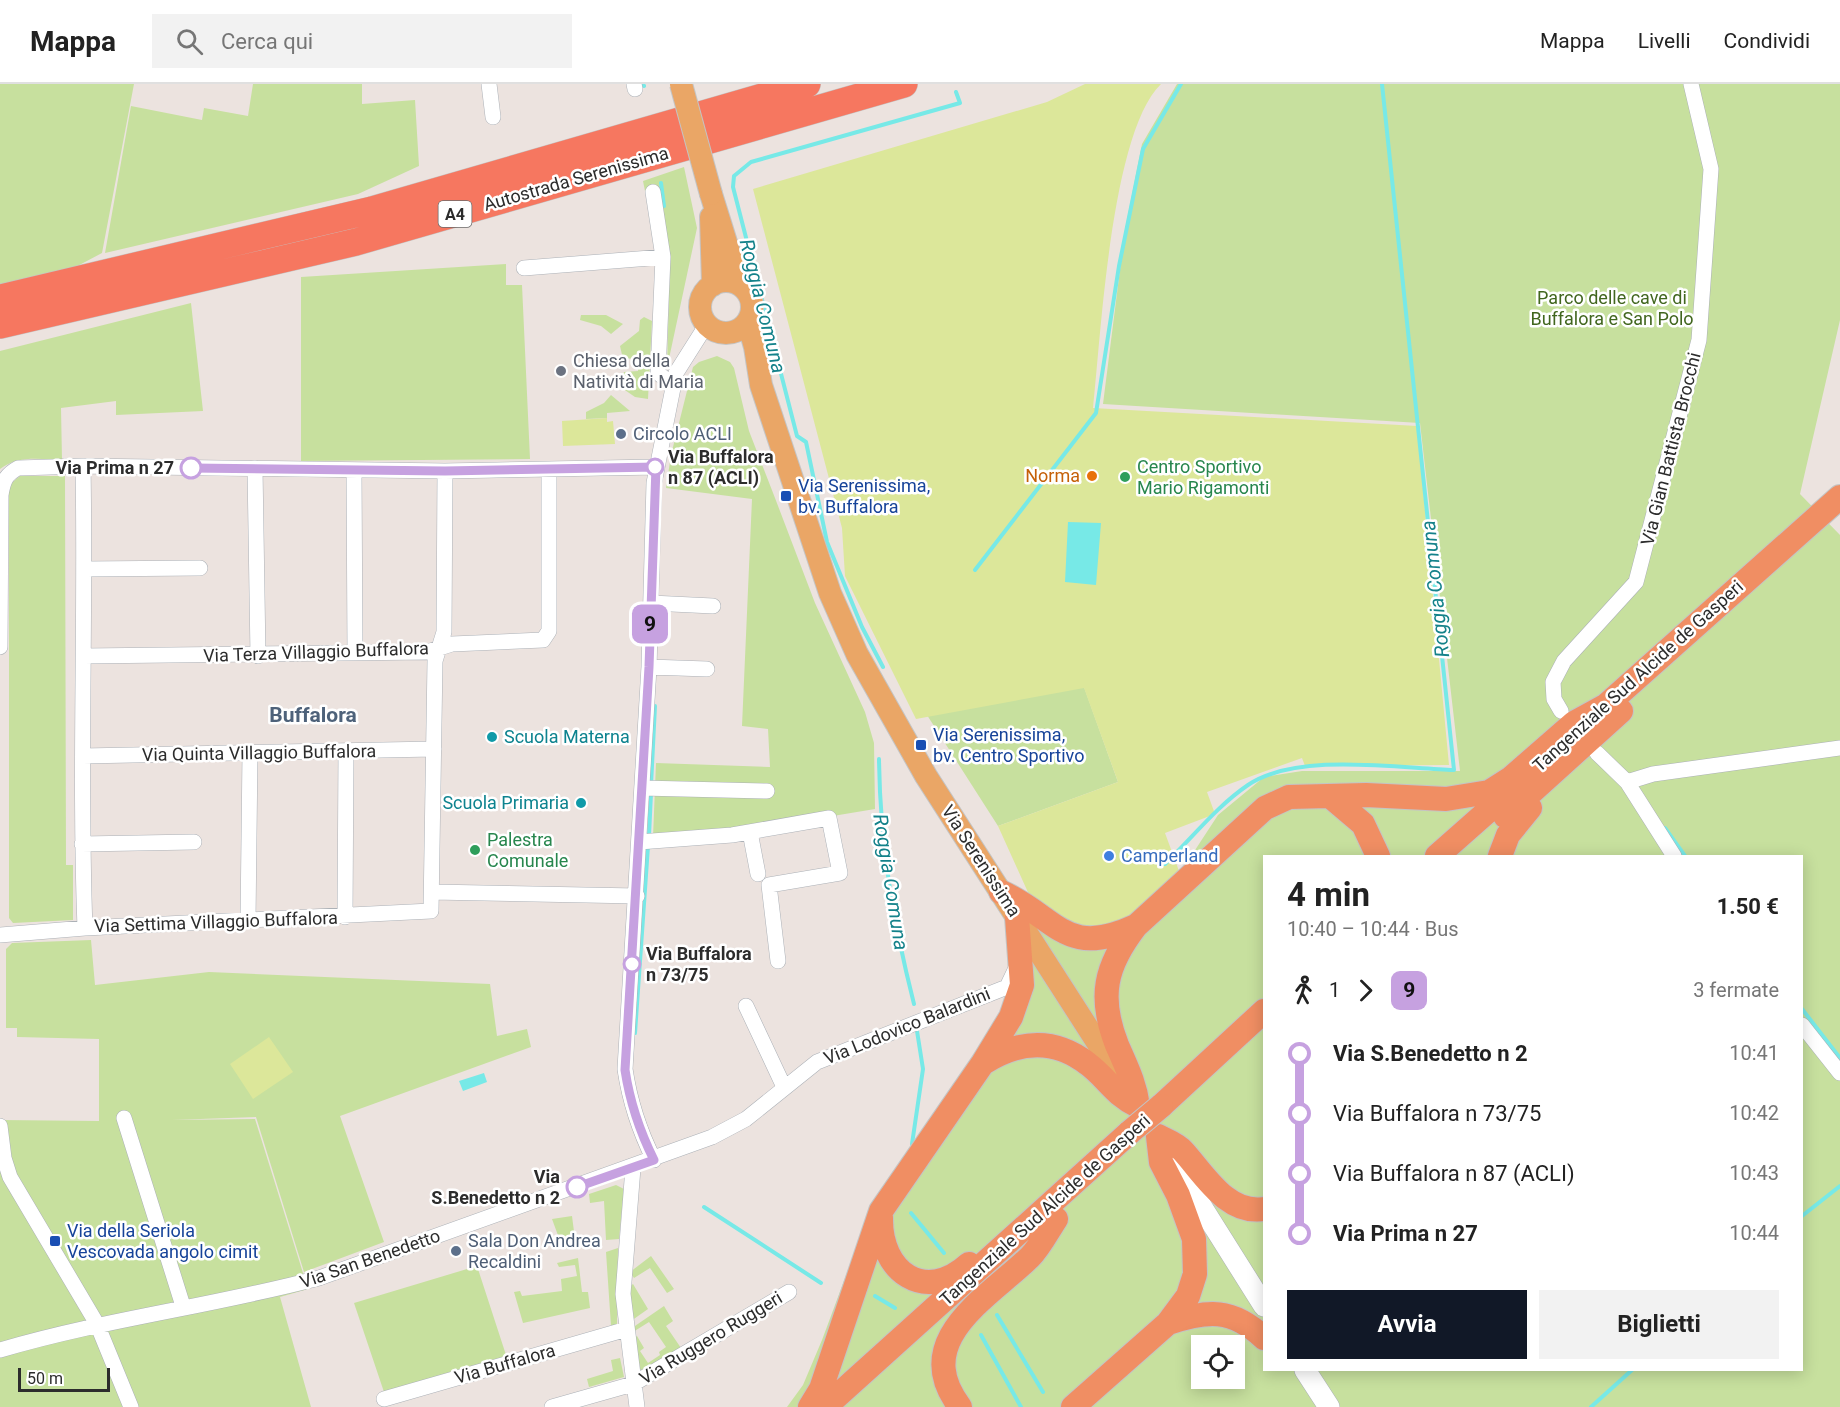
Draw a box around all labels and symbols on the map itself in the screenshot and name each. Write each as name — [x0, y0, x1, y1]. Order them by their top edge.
street label: Autostrada Serenissima — [481, 142, 671, 215]
road number: A4 — [438, 201, 472, 227]
water label: Roggia Comuna — [735, 236, 791, 376]
park label: Parco delle cave di Buffalora e San Polo — [1530, 287, 1694, 329]
place label: Chiesa della Natività di Maria — [573, 350, 704, 392]
street label: Via Gian Battista Brocchi — [1636, 350, 1705, 548]
marker: Chiesa della Natività di Maria — [554, 364, 568, 378]
place label: Circolo ACLI — [633, 423, 732, 444]
marker: Circolo ACLI — [614, 427, 628, 441]
place label: Via Buffalora n 87 (ACLI) — [668, 446, 774, 489]
place label: Centro Sportivo Mario Rigamonti — [1137, 456, 1269, 498]
place label: Via Prima n 27 — [55, 457, 174, 478]
marker: Via Prima n 27 — [180, 457, 202, 479]
marker: Via Buffalora n 87 (ACLI) — [646, 458, 664, 476]
place label: Norma — [1025, 465, 1080, 486]
marker: Norma — [1085, 469, 1099, 483]
marker: Centro Sportivo Mario Rigamonti — [1118, 470, 1132, 484]
place label: Via Serenissima, bv. Buffalora — [798, 475, 930, 517]
marker: Via Serenissima, bv. Buffalora — [779, 489, 793, 503]
water label: Roggia Comuna — [1416, 519, 1454, 659]
street label: Tangenziale Sud Alcide de Gasperi — [1528, 576, 1747, 776]
line badge: 9 — [630, 604, 670, 644]
street label: Via Terza Villaggio Buffalora — [203, 637, 429, 666]
district label: Buffalora — [269, 703, 357, 727]
place label: Via Serenissima, bv. Centro Sportivo — [933, 724, 1084, 766]
place label: Scuola Materna — [504, 726, 630, 747]
marker: Scuola Materna — [485, 730, 499, 744]
marker: Via Serenissima, bv. Centro Sportivo — [914, 738, 928, 752]
street label: Via Quinta Villaggio Buffalora — [142, 740, 376, 765]
place label: Scuola Primaria — [442, 792, 569, 813]
marker: Scuola Primaria — [574, 796, 588, 810]
street label: Via Serenissima — [938, 801, 1025, 920]
water label: Roggia Comuna — [868, 812, 914, 952]
place label: Palestra Comunale — [487, 829, 568, 871]
marker: Palestra Comunale — [468, 843, 482, 857]
place label: Camperland — [1121, 845, 1218, 866]
marker: Camperland — [1102, 849, 1116, 863]
street label: Via Settima Villaggio Buffalora — [94, 907, 338, 936]
place label: Via Buffalora n 73/75 — [646, 943, 752, 985]
marker: Via Buffalora n 73/75 — [623, 955, 641, 973]
street label: Via Lodovico Balardini — [821, 983, 993, 1069]
street label: Tangenziale Sud Alcide de Gasperi — [935, 1110, 1154, 1310]
place label: Via S.Benedetto n 2 — [431, 1166, 560, 1208]
marker: Via S.Benedetto n 2 — [566, 1176, 588, 1198]
place label: Via della Seriola Vescovada angolo cimit — [67, 1220, 258, 1262]
street label: Via San Benedetto — [297, 1225, 443, 1292]
place label: Sala Don Andrea Recaldini — [468, 1230, 601, 1272]
marker: Via della Seriola Vescovada angolo cimit — [48, 1234, 62, 1248]
marker: Sala Don Andrea Recaldini — [449, 1244, 463, 1258]
street label: Via Ruggero Ruggeri — [636, 1287, 786, 1388]
street label: Via Buffalora — [452, 1339, 558, 1388]
scale bar — [18, 1365, 110, 1392]

